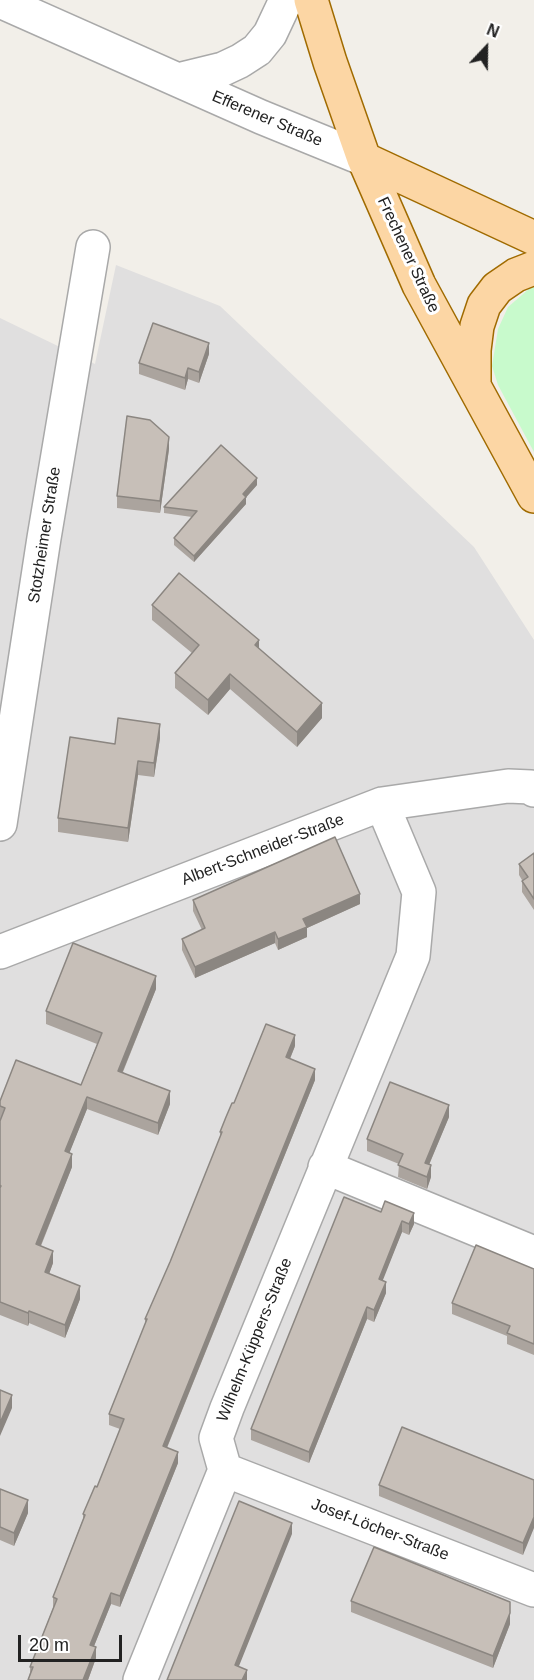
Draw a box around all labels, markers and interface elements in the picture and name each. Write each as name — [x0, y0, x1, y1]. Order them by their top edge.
north arrow — [456, 18, 516, 78]
text: N — [484, 21, 501, 41]
street label: Efferener Straße — [209, 87, 325, 151]
street label: Frechener Straße — [373, 194, 443, 316]
street label: Stotzheimer Straße — [25, 465, 65, 605]
street label: Albert-Schneider-Straße — [179, 810, 347, 890]
street label: Wilhelm-Küppers-Straße — [213, 1255, 297, 1425]
street label: Josef-Löcher-Straße — [308, 1495, 452, 1565]
scale bar — [21, 1623, 124, 1661]
text: 20 m — [29, 1635, 69, 1655]

